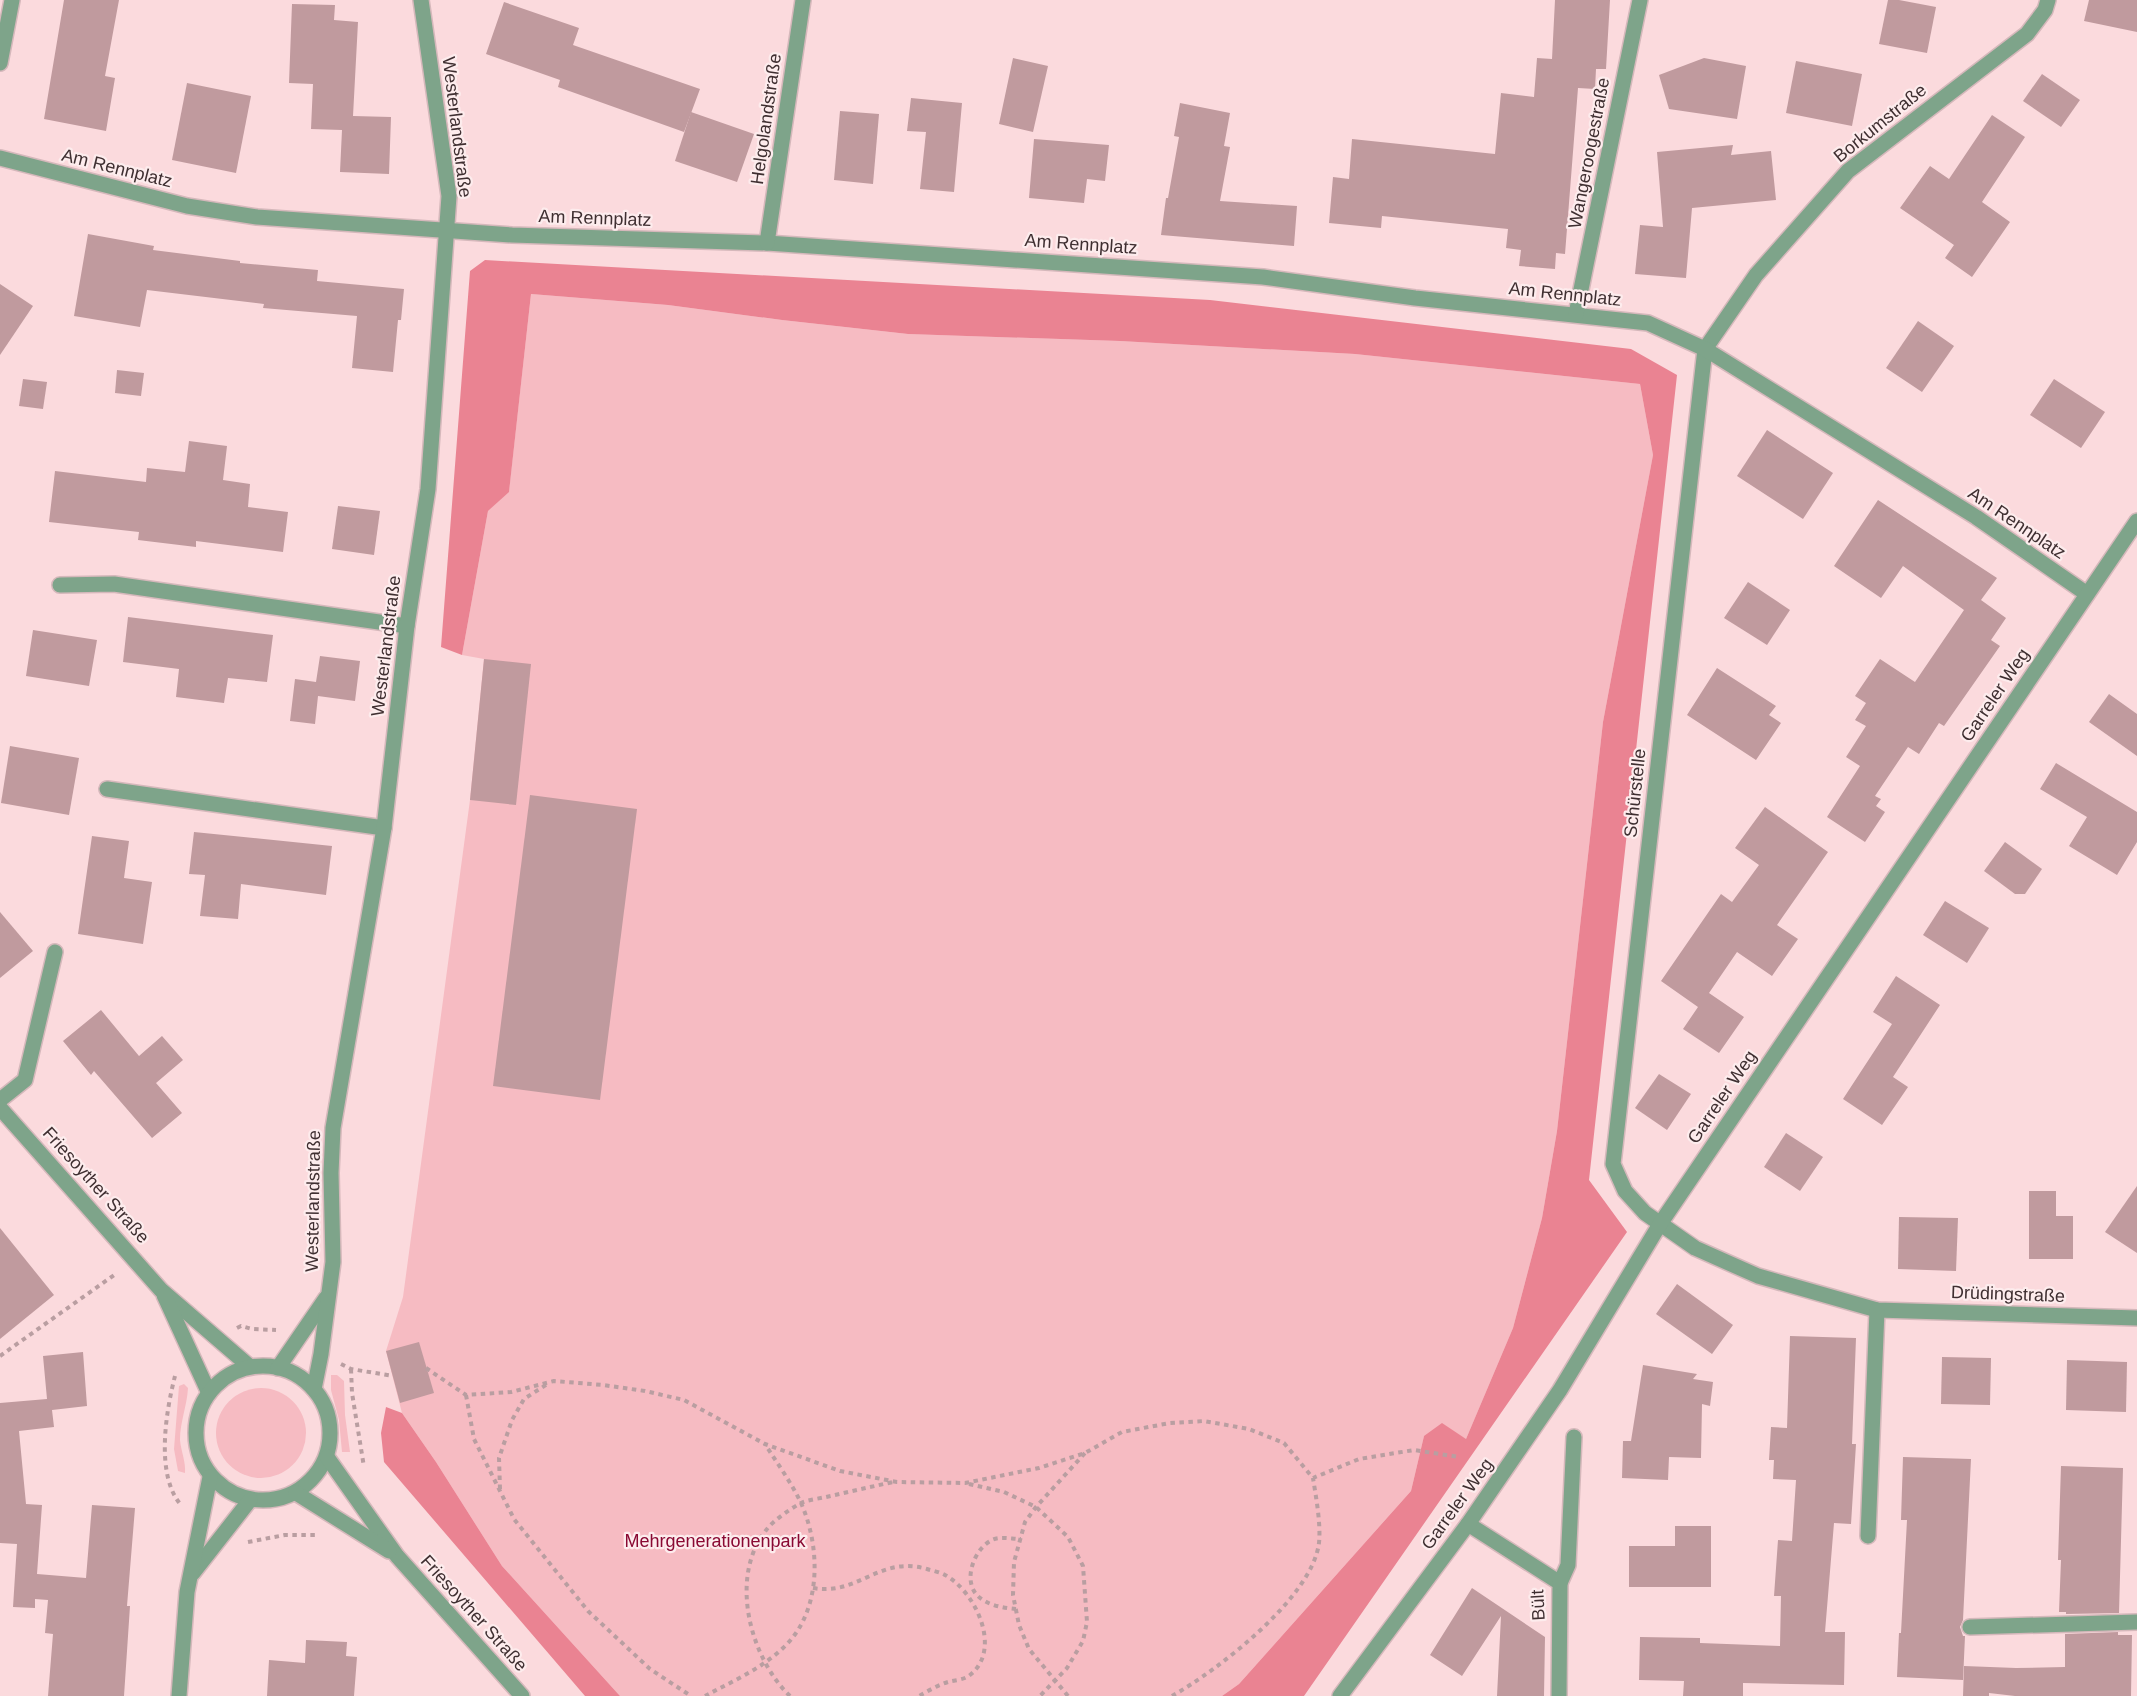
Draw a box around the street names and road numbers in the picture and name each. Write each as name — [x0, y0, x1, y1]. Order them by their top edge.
street label: Helgolandstraße — [747, 52, 785, 186]
street label: Westerlandstraße — [438, 55, 476, 199]
street label: Wangeroogestraße — [1565, 76, 1613, 230]
street label: Borkumstraße — [1830, 80, 1930, 166]
street label: Am Rennplatz — [60, 145, 174, 191]
street label: Am Rennplatz — [538, 206, 652, 230]
street label: Am Rennplatz — [1024, 230, 1138, 258]
street label: Am Rennplatz — [1508, 278, 1622, 310]
street label: Am Rennplatz — [1965, 483, 2069, 563]
street label: Westerlandstraße — [367, 574, 405, 718]
street label: Garreler Weg — [1957, 645, 2033, 745]
street label: Schürstelle — [1620, 748, 1650, 838]
street label: Garreler Weg — [1684, 1047, 1760, 1147]
street label: Friesoyther Straße — [39, 1123, 153, 1247]
street label: Westerlandstraße — [302, 1130, 324, 1272]
street label: Drüdingstraße — [1951, 1282, 2065, 1306]
street label: Garreler Weg — [1417, 1455, 1497, 1553]
street label: Friesoyther Straße — [417, 1551, 531, 1675]
street label: Bült — [1527, 1589, 1549, 1621]

